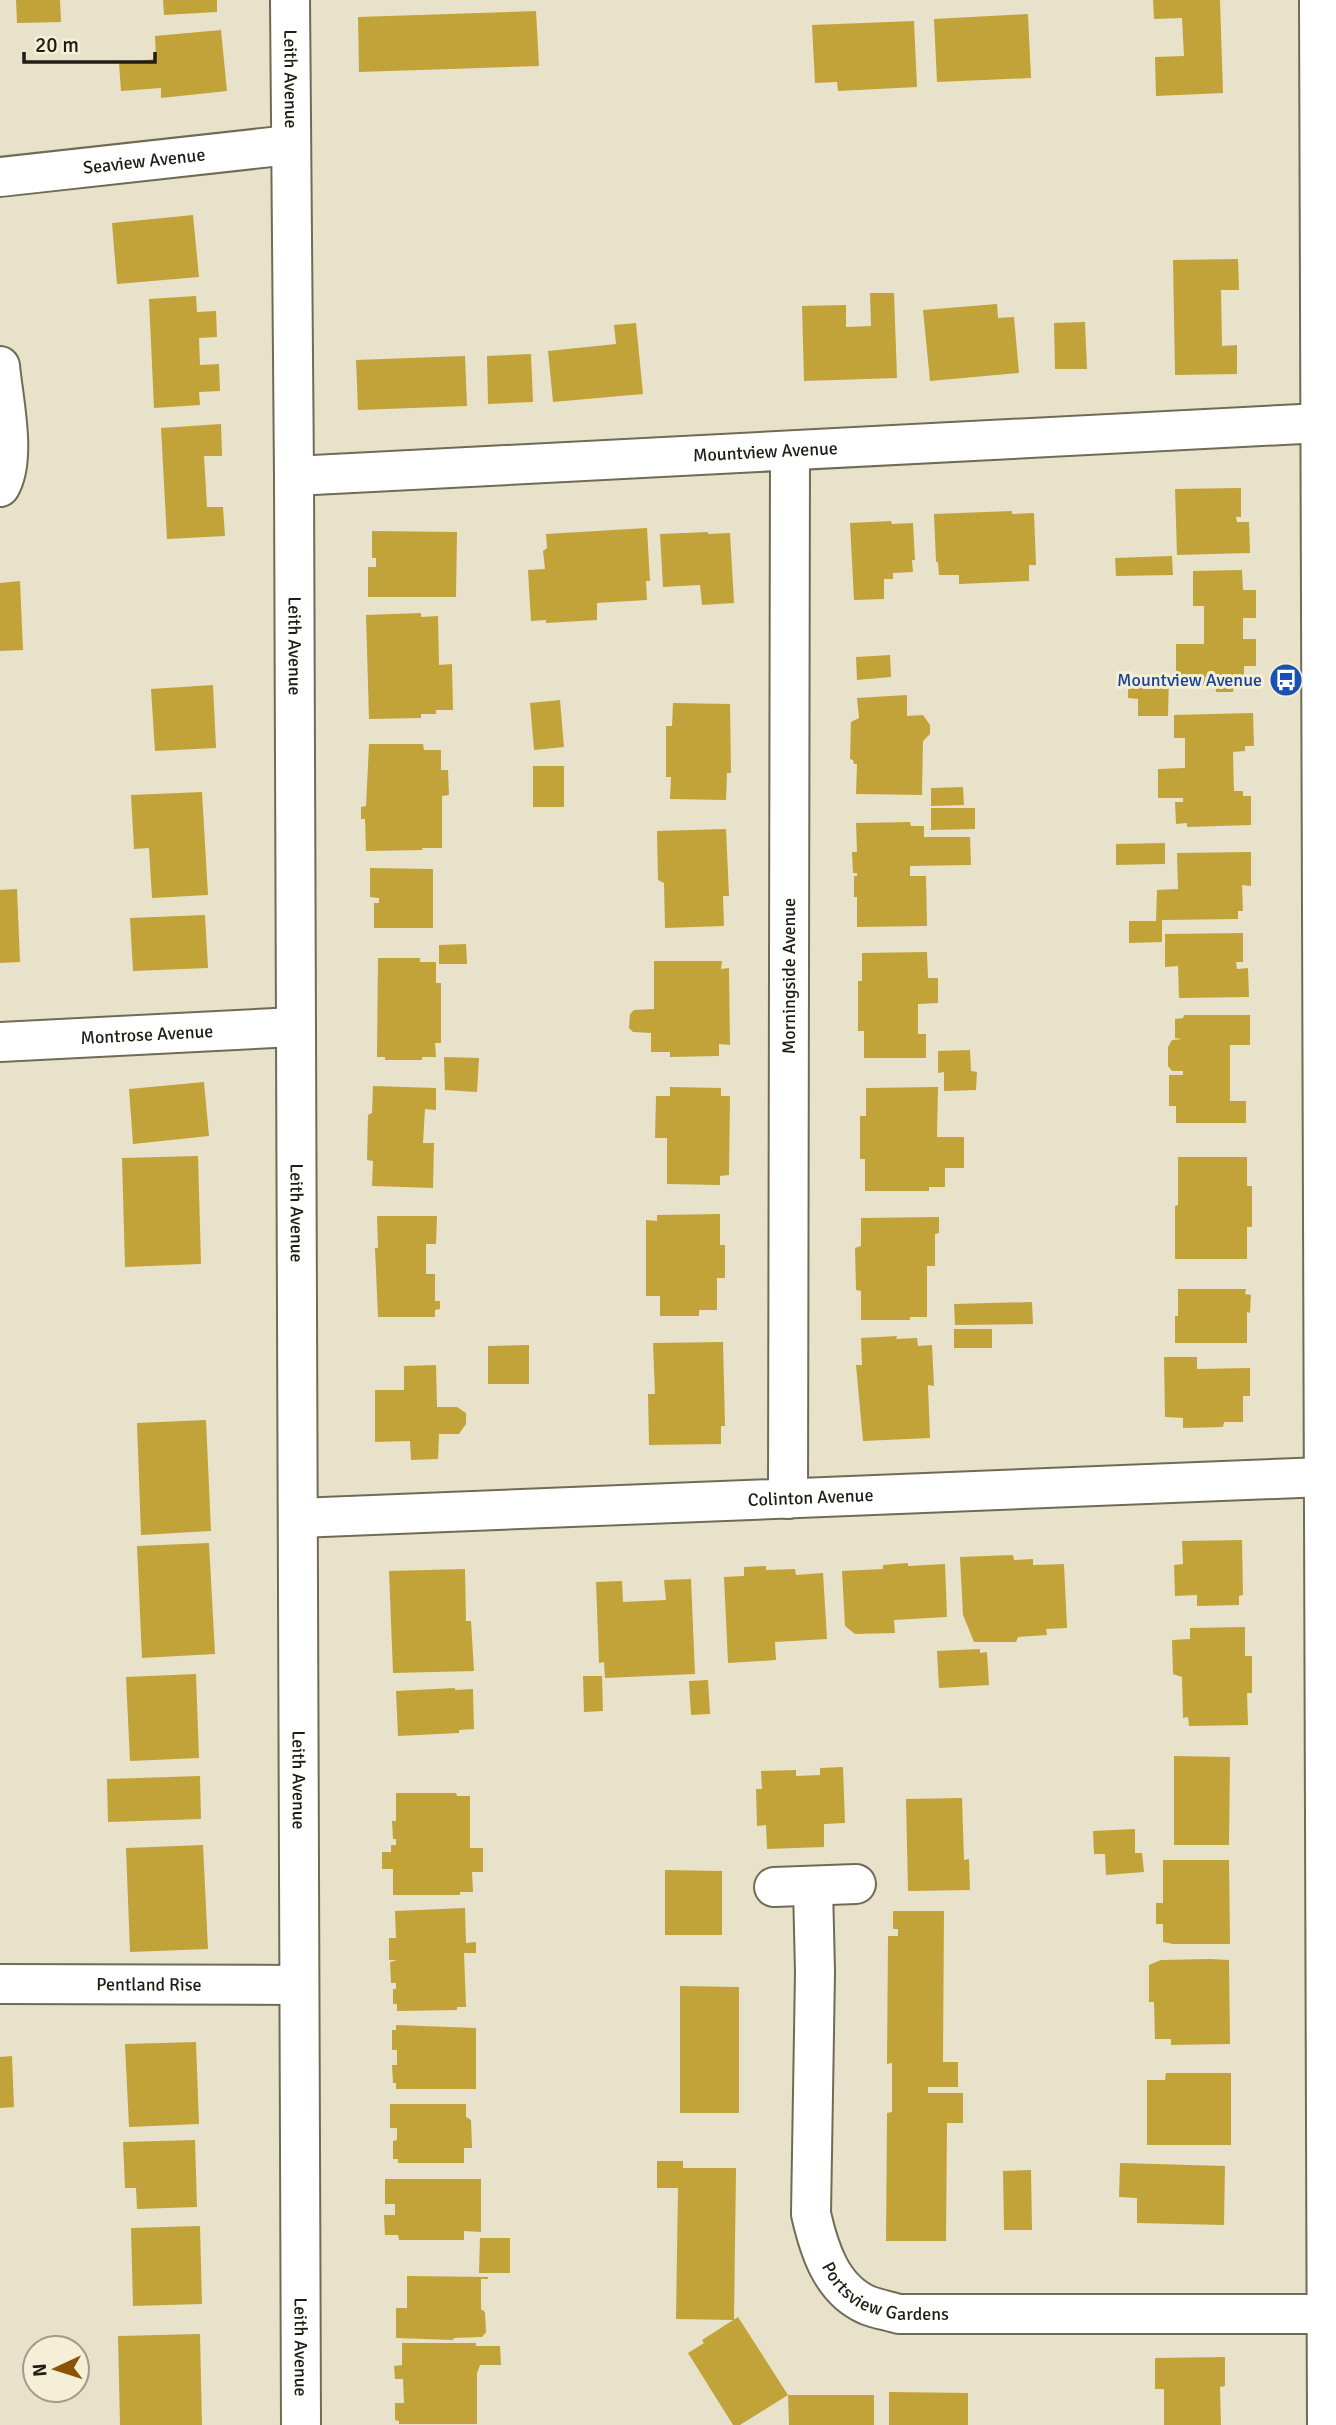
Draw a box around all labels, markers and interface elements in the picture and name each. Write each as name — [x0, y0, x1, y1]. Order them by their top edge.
scale bar — [24, 21, 156, 65]
street label: Leith Avenue — [279, 29, 302, 129]
text: 20 m — [35, 32, 79, 58]
street label: Seaview Avenue — [82, 143, 206, 179]
street label: Mountview Avenue — [692, 437, 838, 466]
street label: Leith Avenue — [283, 596, 306, 696]
bus stop icon: Mountview Avenue — [1267, 661, 1305, 699]
place label: Mountview Avenue — [1117, 669, 1262, 691]
street label: Morningside Avenue — [778, 898, 800, 1054]
street label: Montrose Avenue — [80, 1020, 214, 1049]
street label: Leith Avenue — [285, 1163, 308, 1263]
street label: Colinton Avenue — [747, 1484, 874, 1511]
street label: Leith Avenue — [288, 1730, 310, 1830]
street label: Pentland Rise — [96, 1973, 202, 1996]
street label: Portsview Gardens — [817, 2258, 949, 2325]
street label: Leith Avenue — [290, 2297, 312, 2397]
north arrow — [21, 2334, 91, 2404]
text: N — [28, 2363, 52, 2378]

